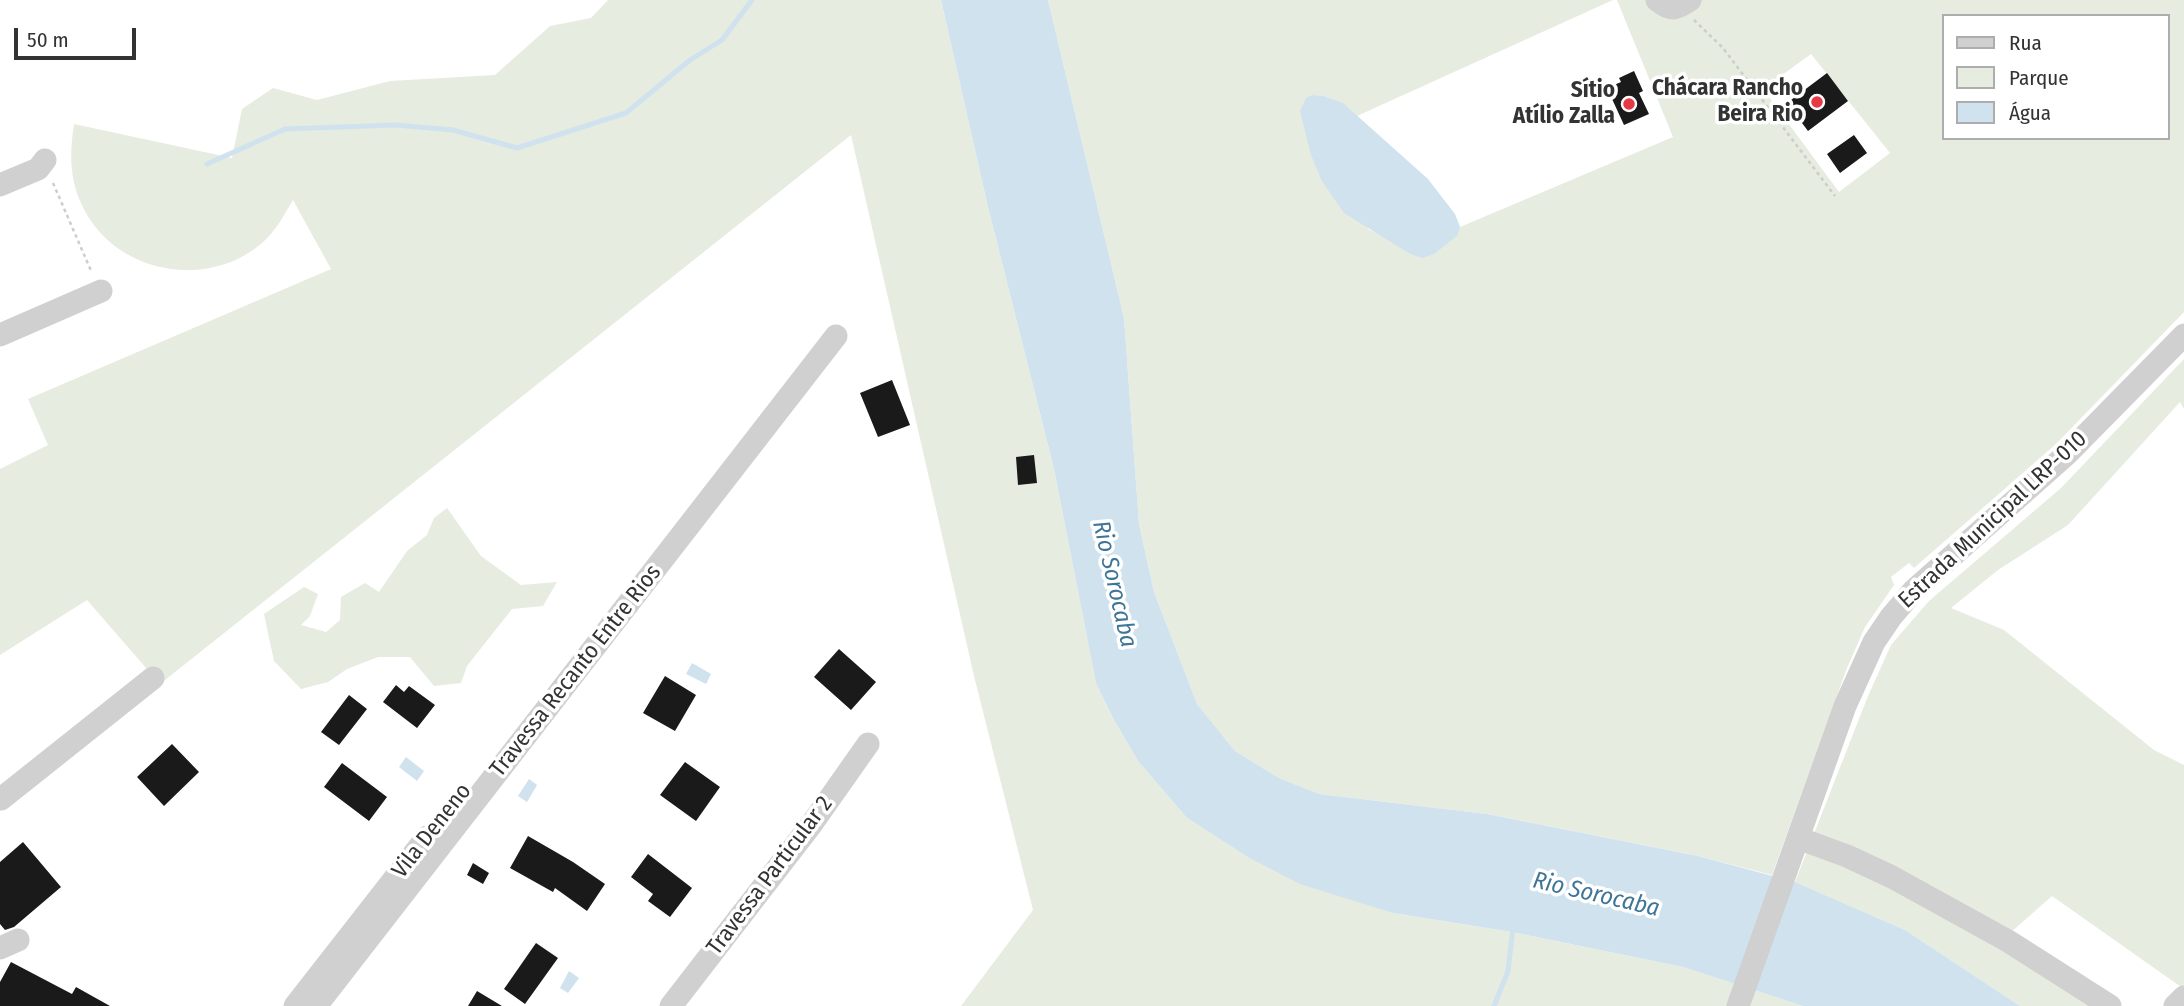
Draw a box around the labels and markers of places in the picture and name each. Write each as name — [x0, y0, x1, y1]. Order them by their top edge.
place label: Chácara Rancho Beira Rio — [1652, 75, 1803, 129]
place label: Sítio Atílio Zalla — [1513, 77, 1615, 131]
marker: Chácara Rancho Beira Rio — [1809, 94, 1825, 110]
marker: Sítio Atílio Zalla — [1621, 96, 1637, 112]

